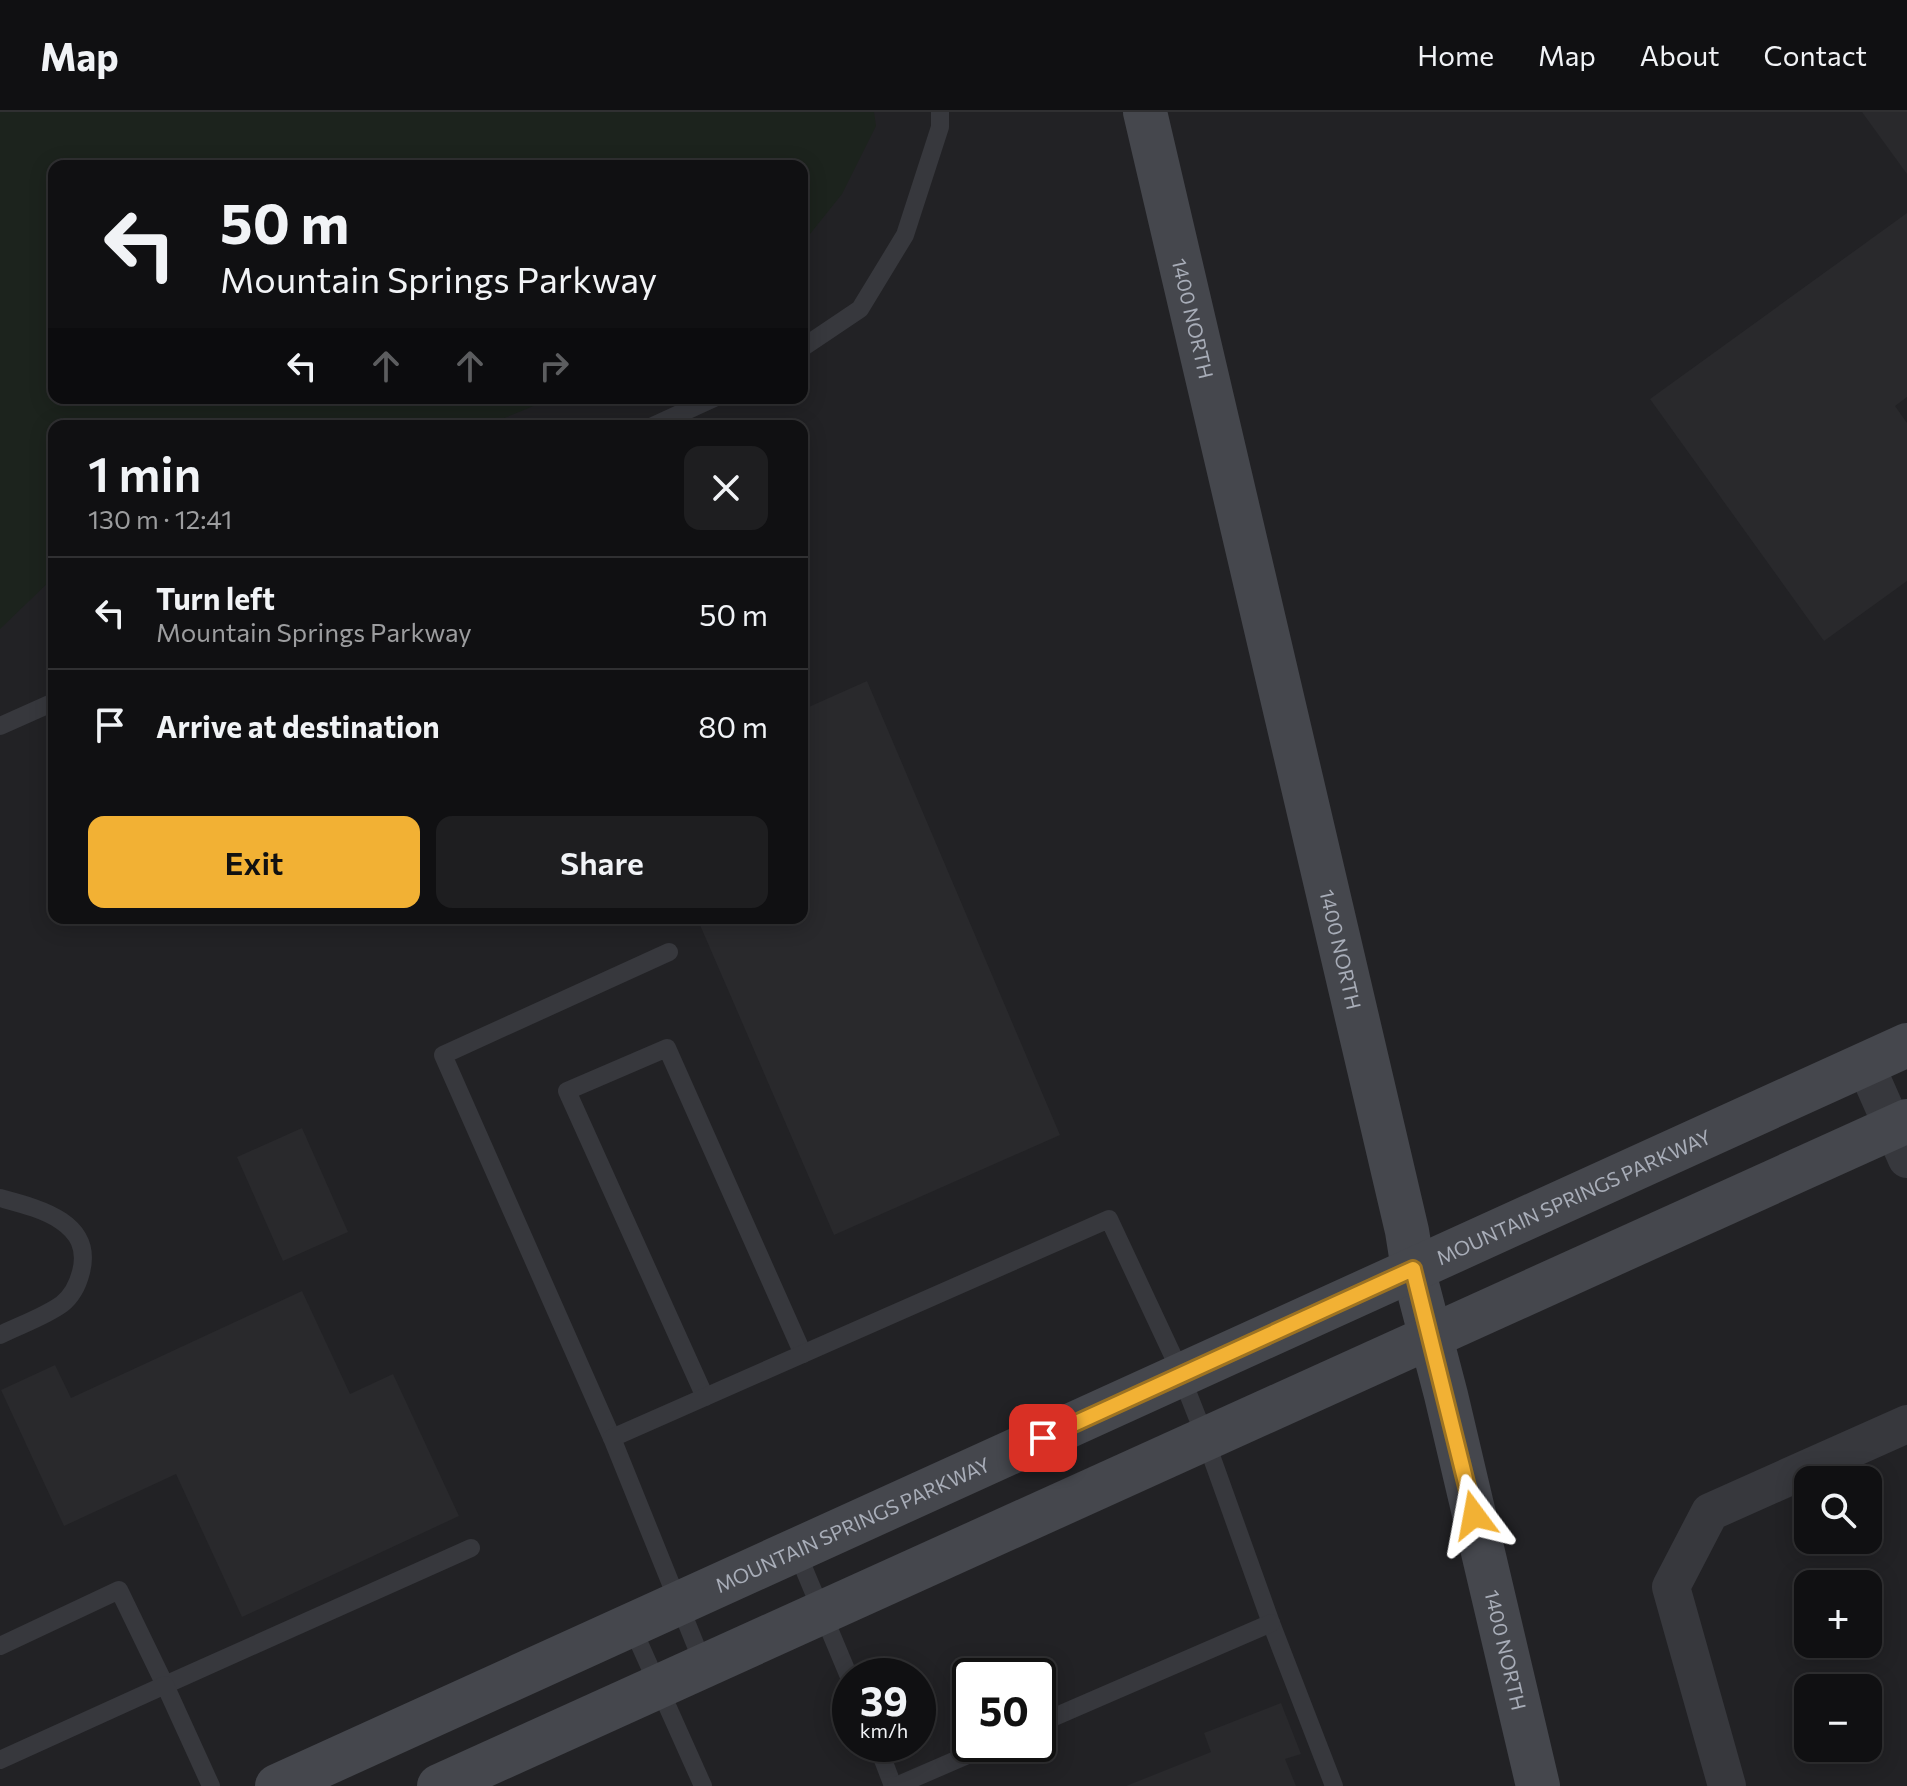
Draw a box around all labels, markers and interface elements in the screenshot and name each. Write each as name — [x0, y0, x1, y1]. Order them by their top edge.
text: Map — [40, 32, 119, 79]
text: Home — [1417, 38, 1494, 72]
text: Map — [1538, 38, 1596, 72]
text: About — [1640, 38, 1720, 72]
text: Contact — [1764, 38, 1867, 72]
text: 50 m — [220, 187, 349, 256]
icon: left — [88, 192, 192, 296]
text: Mountain Springs Parkway — [220, 256, 657, 300]
street label: 1400 NORTH — [1168, 256, 1219, 381]
icon: left — [280, 344, 324, 388]
icon: ahead — [364, 344, 408, 388]
icon: ahead — [448, 344, 492, 388]
icon: right — [532, 344, 576, 388]
text: 1 min — [88, 443, 201, 502]
button: close — [684, 446, 768, 530]
text: 130 m · 12:41 — [88, 503, 232, 534]
text: Turn left — [156, 579, 275, 616]
icon: left — [88, 591, 132, 635]
text: 50 m — [699, 595, 768, 632]
text: Mountain Springs Parkway — [156, 616, 472, 647]
icon: arrive — [88, 703, 132, 747]
text: Arrive at destination — [156, 707, 440, 744]
text: 80 m — [698, 707, 768, 744]
button: Exit — [88, 816, 420, 908]
button: Share — [436, 816, 768, 908]
street label: 1400 NORTH — [1315, 887, 1367, 1012]
street label: MOUNTAIN SPRINGS PARKWAY — [1432, 1124, 1714, 1269]
pin — [1009, 1404, 1077, 1472]
icon: arrive — [1021, 1416, 1065, 1460]
street label: MOUNTAIN SPRINGS PARKWAY — [711, 1452, 993, 1597]
map controls — [1794, 1466, 1882, 1762]
button: search — [1794, 1466, 1882, 1554]
position arrow — [1432, 1473, 1516, 1557]
button: + — [1794, 1570, 1882, 1658]
street label: 1400 NORTH — [1480, 1588, 1532, 1713]
speed limit sign: 50 — [952, 1658, 1056, 1762]
button: − — [1794, 1674, 1882, 1762]
text: 39 — [860, 1675, 908, 1724]
text: km/h — [860, 1718, 908, 1742]

